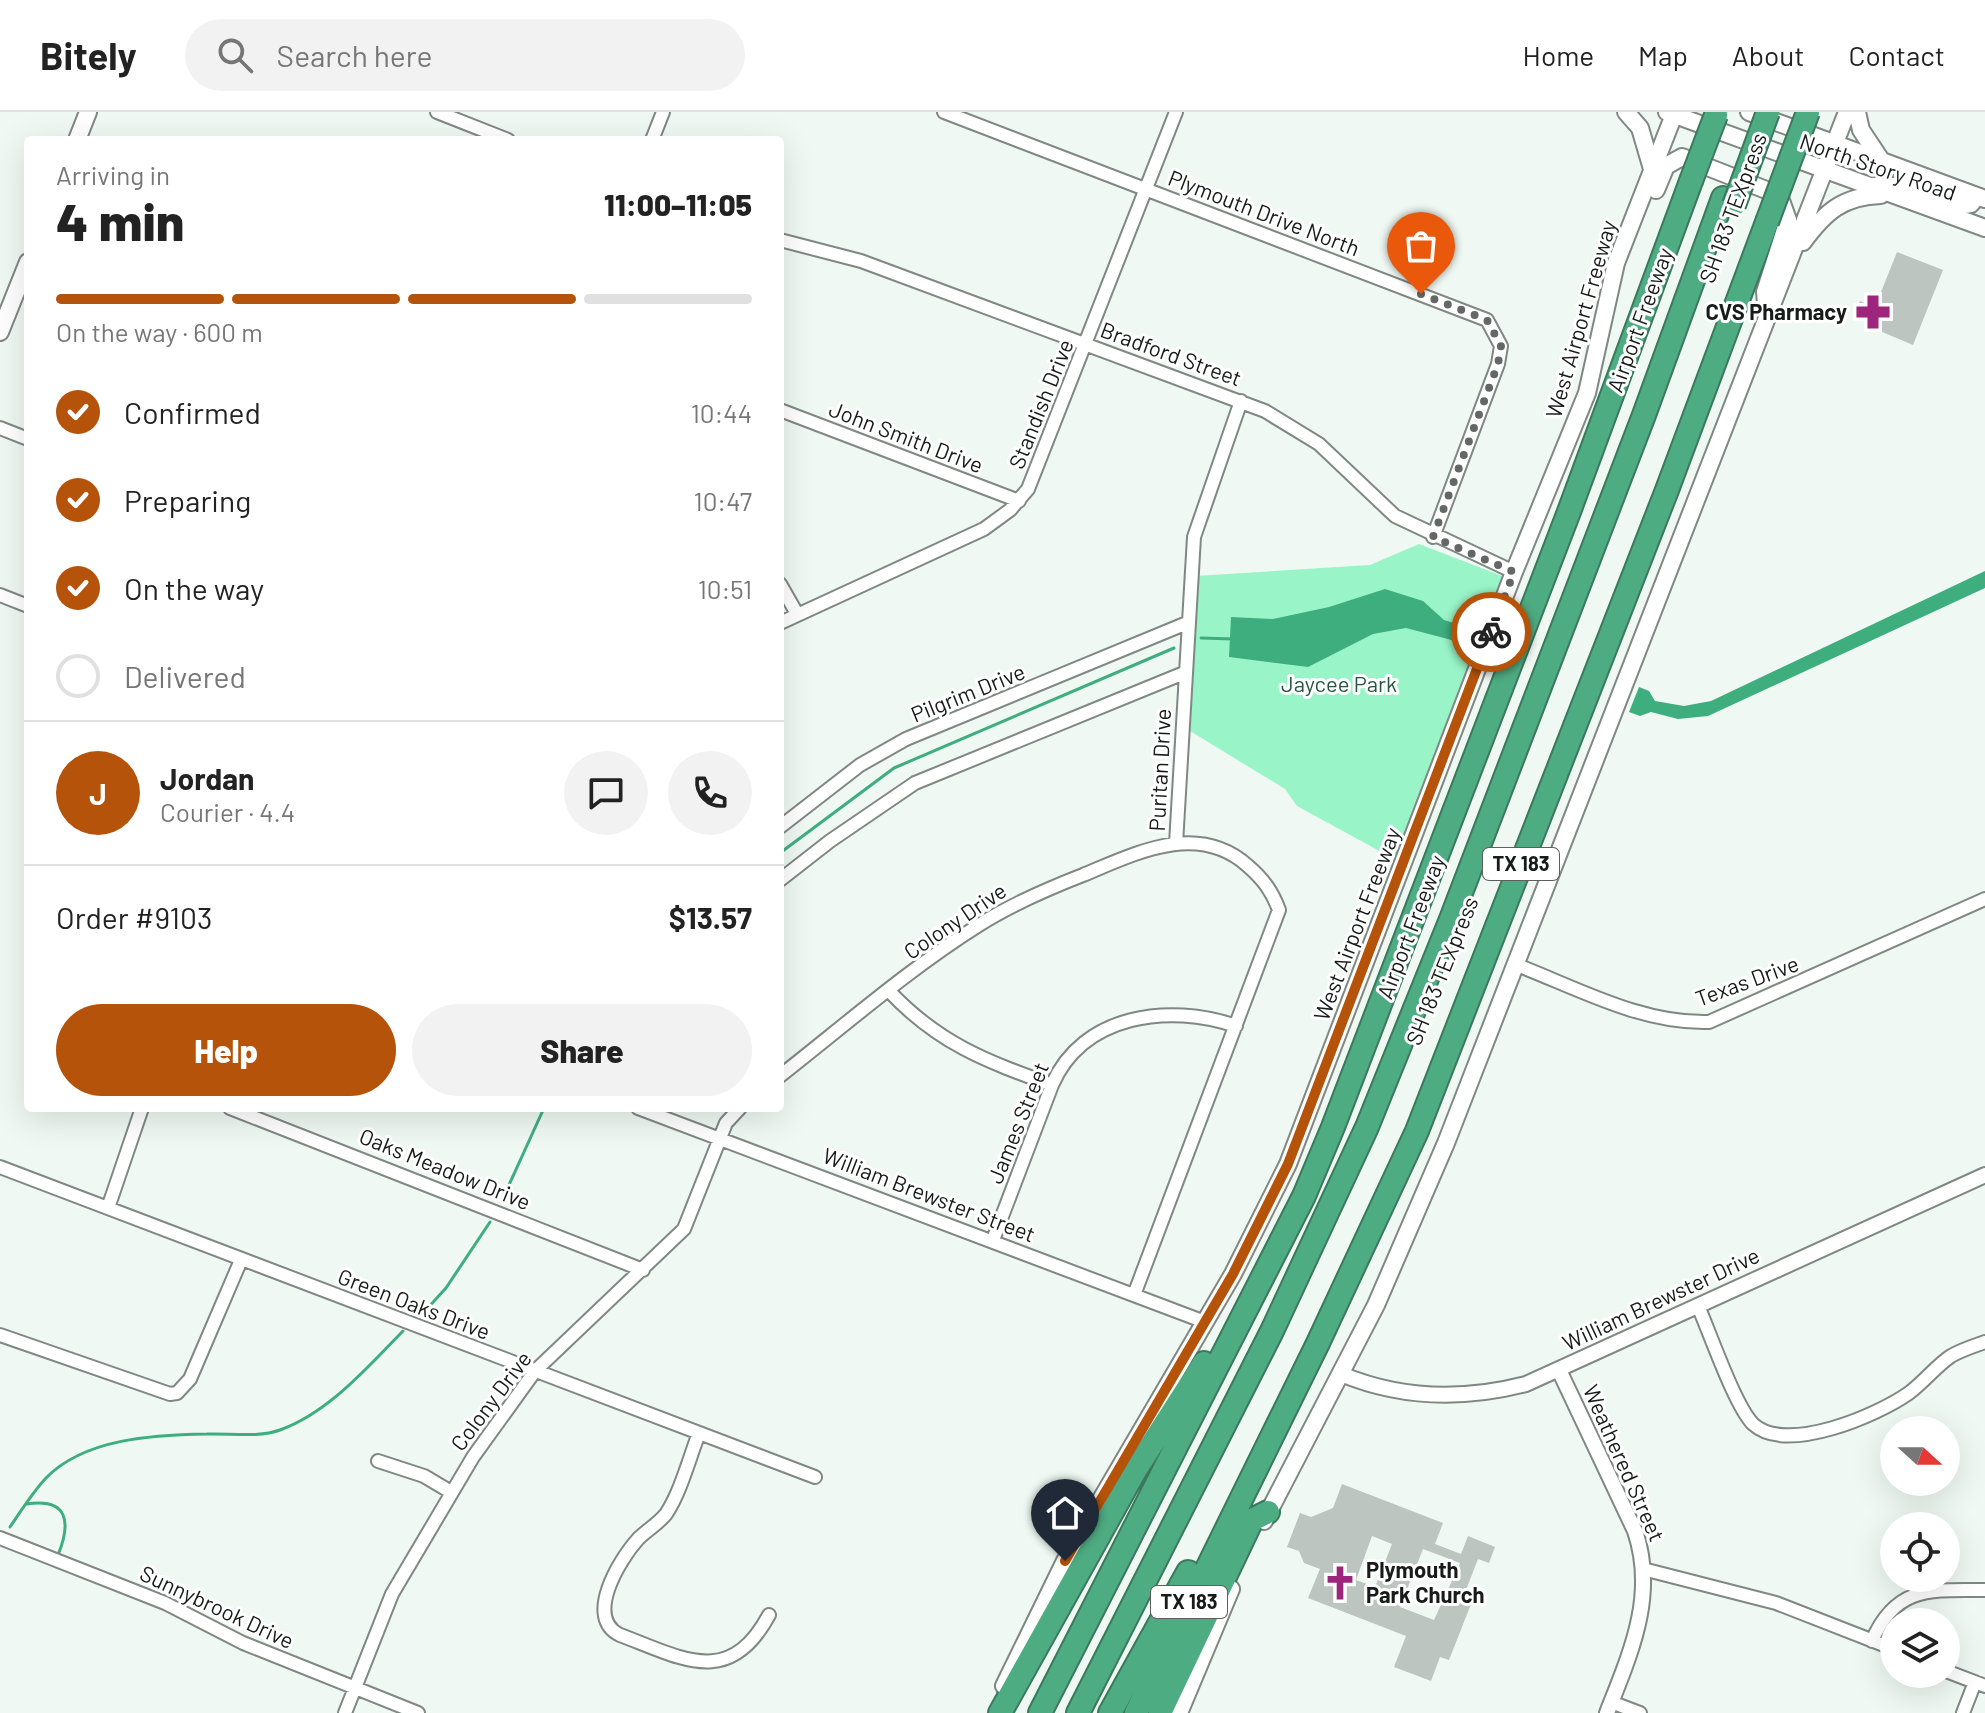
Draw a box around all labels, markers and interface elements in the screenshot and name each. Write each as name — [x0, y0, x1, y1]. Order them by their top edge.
search box — [185, 19, 745, 91]
text: Bitely — [40, 32, 137, 78]
icon: search — [213, 33, 257, 77]
text: Search here — [277, 37, 433, 73]
text: Home — [1523, 38, 1594, 72]
text: Map — [1638, 38, 1688, 72]
text: About — [1732, 38, 1804, 72]
text: Contact — [1848, 38, 1945, 72]
street label: North Story Road — [1797, 127, 1960, 205]
street label: SH 183 TEXpress — [1693, 129, 1771, 286]
text: Arriving in — [56, 159, 170, 190]
street label: Plymouth Drive North — [1165, 164, 1364, 261]
text: 11:00–11:05 — [604, 186, 752, 222]
text: 4 min — [56, 189, 184, 251]
pin — [1387, 212, 1455, 294]
street label: West Airport Freeway — [1539, 217, 1621, 421]
icon: bag — [1399, 224, 1443, 268]
street label: Airport Freeway — [1601, 244, 1677, 395]
pharmacy icon: CVS Pharmacy — [1854, 293, 1892, 331]
place label: CVS Pharmacy — [1705, 298, 1847, 324]
text: On the way · 600 m — [56, 316, 263, 347]
street label: Bradford Street — [1097, 316, 1245, 391]
street label: Standish Drive — [1002, 335, 1078, 472]
icon: check — [56, 390, 100, 434]
text: Confirmed — [124, 394, 261, 430]
street label: John Smith Drive — [826, 395, 987, 477]
text: 10:44 — [691, 397, 752, 428]
icon: check — [56, 478, 100, 522]
text: Preparing — [124, 482, 251, 518]
text: 10:47 — [694, 485, 752, 516]
icon: check — [56, 566, 100, 610]
text: On the way — [124, 570, 264, 606]
text: 10:51 — [698, 573, 752, 604]
courier — [1451, 592, 1531, 672]
icon: bike — [1469, 610, 1513, 654]
street label: Pilgrim Drive — [907, 657, 1028, 727]
text: Delivered — [124, 658, 246, 694]
park label: Jaycee Park — [1281, 670, 1397, 696]
street label: Puritan Drive — [1143, 708, 1175, 832]
button: chat — [564, 751, 648, 835]
button: phone — [668, 751, 752, 835]
text: Jordan — [160, 760, 255, 796]
text: J — [89, 775, 107, 811]
text: Courier · 4.4 — [160, 796, 295, 827]
street label: West Airport Freeway — [1307, 823, 1405, 1024]
road number: TX 183 — [1483, 848, 1559, 880]
street label: Airport Freeway — [1371, 851, 1449, 1002]
street label: Colony Drive — [898, 877, 1010, 964]
street label: SH 183 TEXpress — [1399, 893, 1483, 1049]
text: Order #9103 — [56, 899, 212, 935]
text: $13.57 — [669, 899, 752, 935]
street label: Texas Drive — [1691, 949, 1802, 1011]
button: Help — [56, 1004, 396, 1096]
button: Share — [412, 1004, 752, 1096]
street label: James Street — [981, 1058, 1053, 1187]
street label: Oaks Meadow Drive — [356, 1122, 535, 1214]
street label: William Brewster Street — [820, 1142, 1039, 1247]
street label: William Brewster Drive — [1558, 1241, 1763, 1355]
street label: Green Oaks Drive — [335, 1262, 494, 1344]
street label: Colony Drive — [444, 1346, 536, 1455]
street label: Weathered Street — [1579, 1380, 1671, 1545]
north arrow — [1880, 1416, 1960, 1496]
map controls — [1880, 1416, 1960, 1688]
pin — [1031, 1479, 1099, 1561]
icon: home — [1043, 1491, 1087, 1535]
button: locate — [1880, 1512, 1960, 1592]
place label: Plymouth Park Church — [1366, 1556, 1485, 1607]
street label: Sunnybrook Drive — [136, 1559, 298, 1653]
church icon: Plymouth Park Church — [1321, 1564, 1359, 1602]
road number: TX 183 — [1151, 1586, 1227, 1618]
button: layers — [1880, 1608, 1960, 1688]

